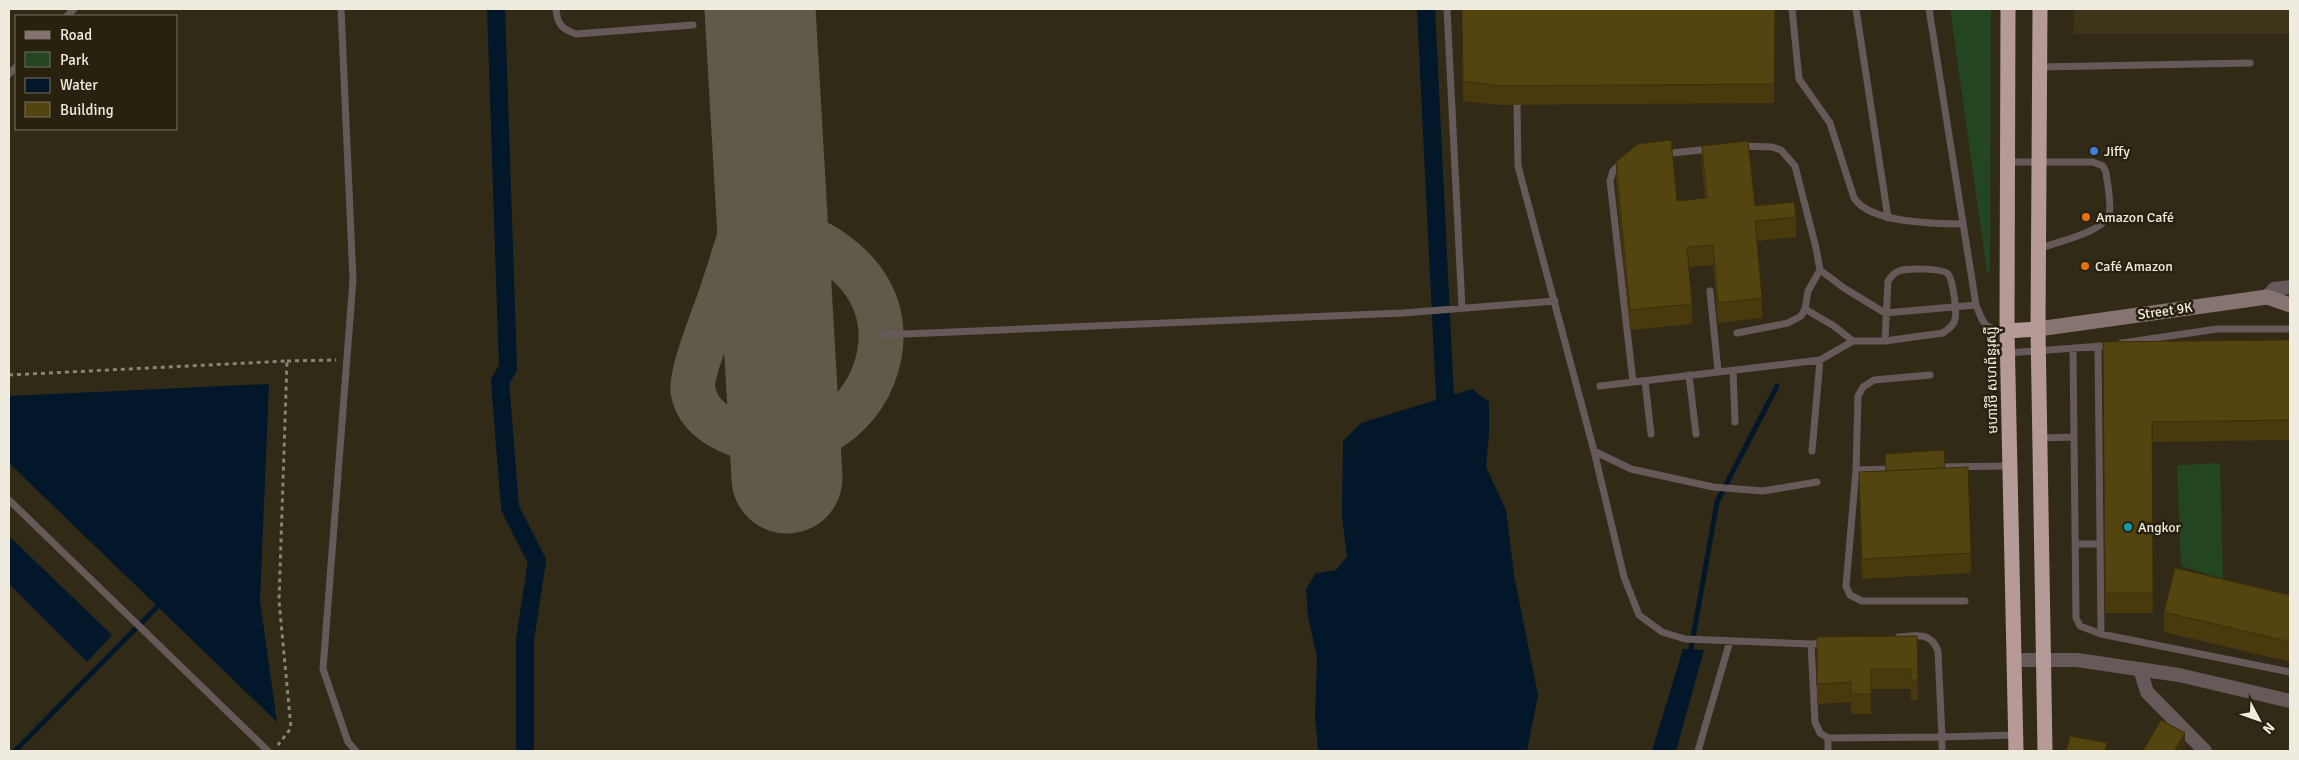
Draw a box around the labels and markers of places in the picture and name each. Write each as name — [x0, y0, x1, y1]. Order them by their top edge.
place label: Jiffy — [2104, 143, 2130, 160]
marker: Jiffy — [2088, 145, 2100, 157]
place label: Amazon Café — [2096, 209, 2174, 226]
marker: Amazon Café — [2080, 211, 2092, 223]
place label: Café Amazon — [2095, 258, 2173, 275]
marker: Café Amazon — [2079, 260, 2091, 272]
place label: Angkor — [2138, 519, 2182, 536]
marker: Angkor — [2122, 521, 2134, 533]

